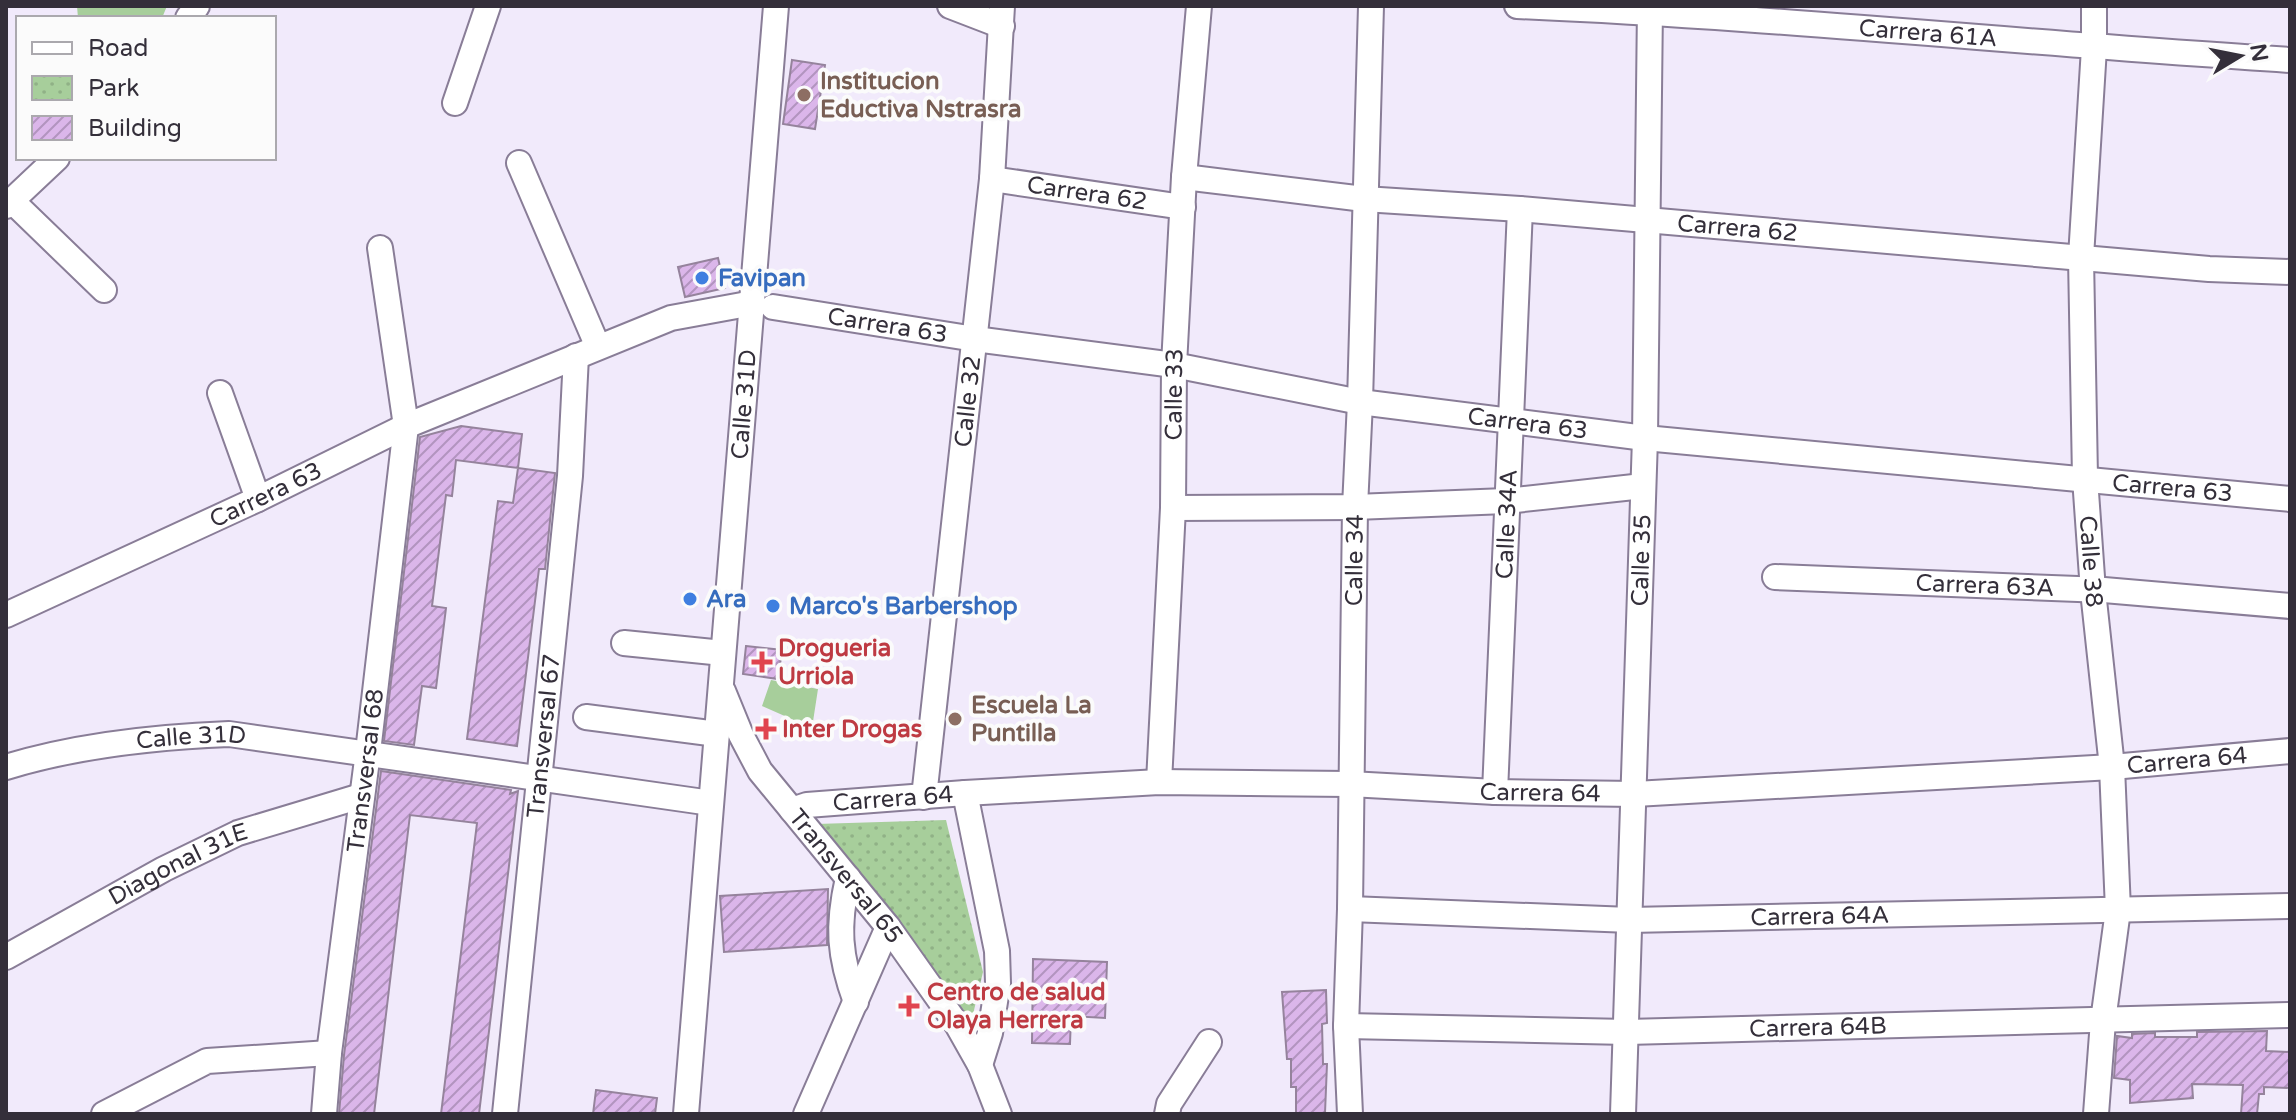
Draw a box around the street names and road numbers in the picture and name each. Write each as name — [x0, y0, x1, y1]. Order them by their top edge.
street label: Carrera 61A — [1858, 14, 1998, 54]
street label: Carrera 62 — [1025, 170, 1149, 217]
street label: Carrera 62 — [1676, 209, 1799, 248]
street label: Carrera 63 — [826, 302, 949, 349]
street label: Calle 31D — [725, 348, 763, 460]
street label: Calle 33 — [1159, 348, 1190, 441]
street label: Calle 32 — [949, 354, 987, 449]
street label: Carrera 63 — [1466, 402, 1590, 446]
street label: Carrera 63 — [205, 456, 327, 534]
street label: Carrera 63 — [2111, 468, 2234, 509]
street label: Calle 34A — [1490, 469, 1524, 580]
street label: Calle 34 — [1340, 514, 1370, 606]
street label: Calle 35 — [1626, 514, 1658, 607]
street label: Calle 38 — [2073, 514, 2109, 609]
street label: Carrera 63A — [1915, 569, 2055, 603]
street label: Transversal 67 — [521, 653, 567, 819]
street label: Transversal 68 — [341, 687, 390, 854]
street label: Calle 31D — [135, 720, 248, 756]
street label: Carrera 64 — [2126, 741, 2249, 781]
street label: Carrera 64 — [1479, 777, 1601, 809]
street label: Carrera 64 — [832, 780, 954, 818]
street label: Transversal 65 — [782, 803, 909, 949]
street label: Diagonal 31E — [104, 817, 251, 912]
street label: Carrera 64A — [1750, 901, 1889, 932]
street label: Carrera 64B — [1749, 1011, 1887, 1044]

